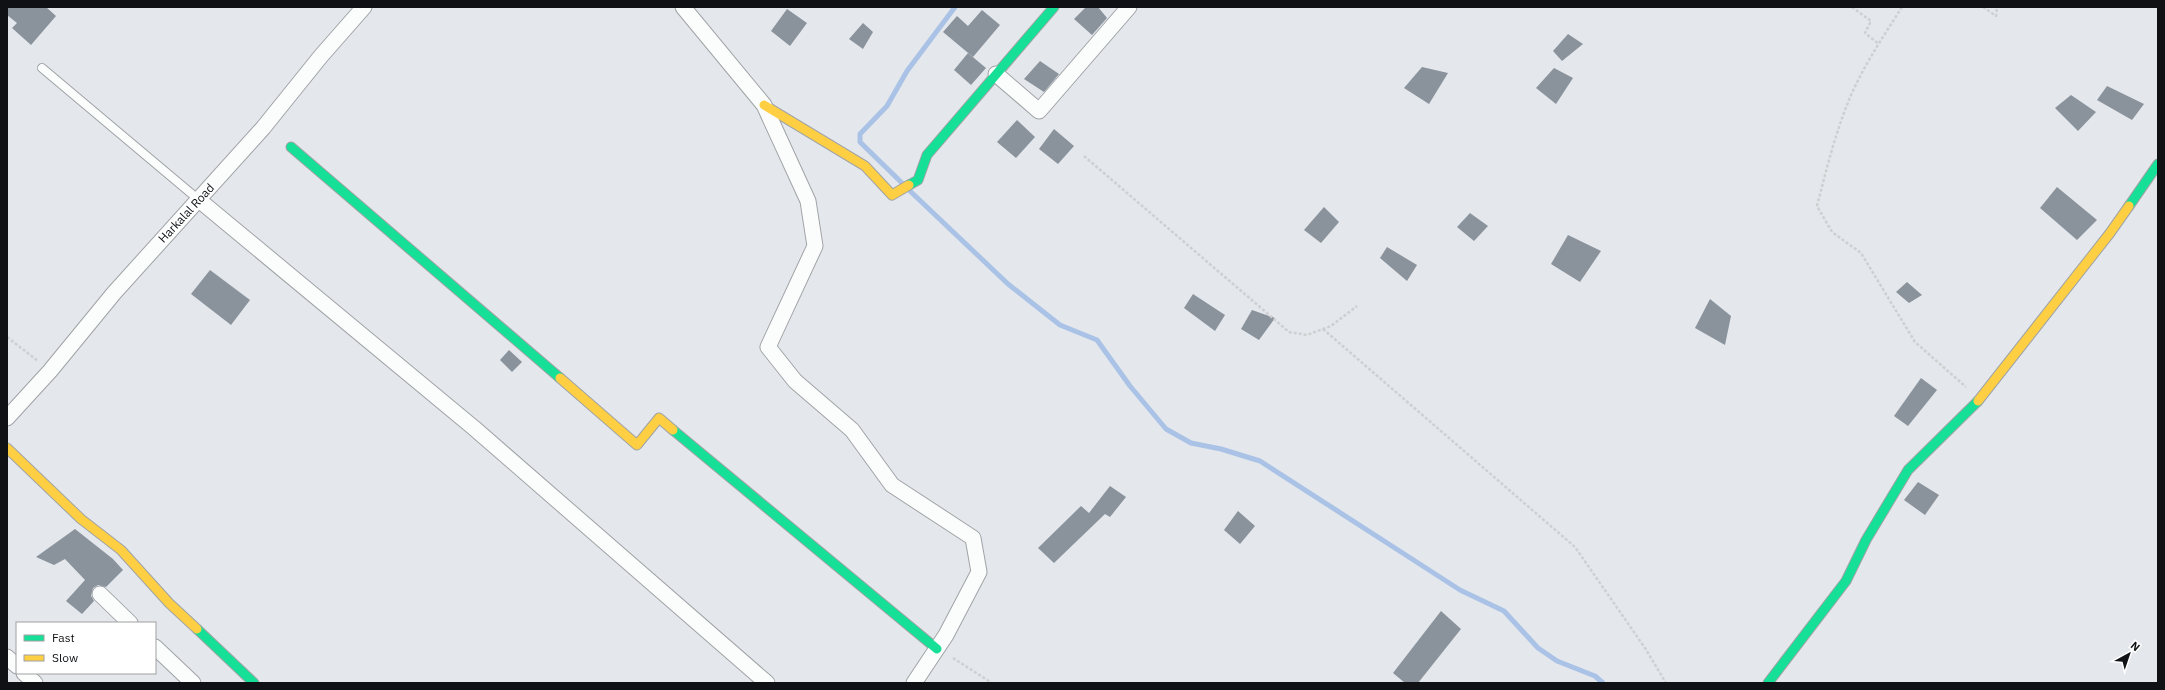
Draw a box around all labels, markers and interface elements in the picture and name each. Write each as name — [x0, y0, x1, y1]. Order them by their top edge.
street label: Harkalal Road — [155, 180, 217, 246]
legend — [16, 622, 156, 674]
text: Fast — [52, 630, 75, 645]
north arrow — [2109, 634, 2149, 674]
text: N — [2128, 638, 2143, 654]
text: Slow — [52, 650, 78, 665]

